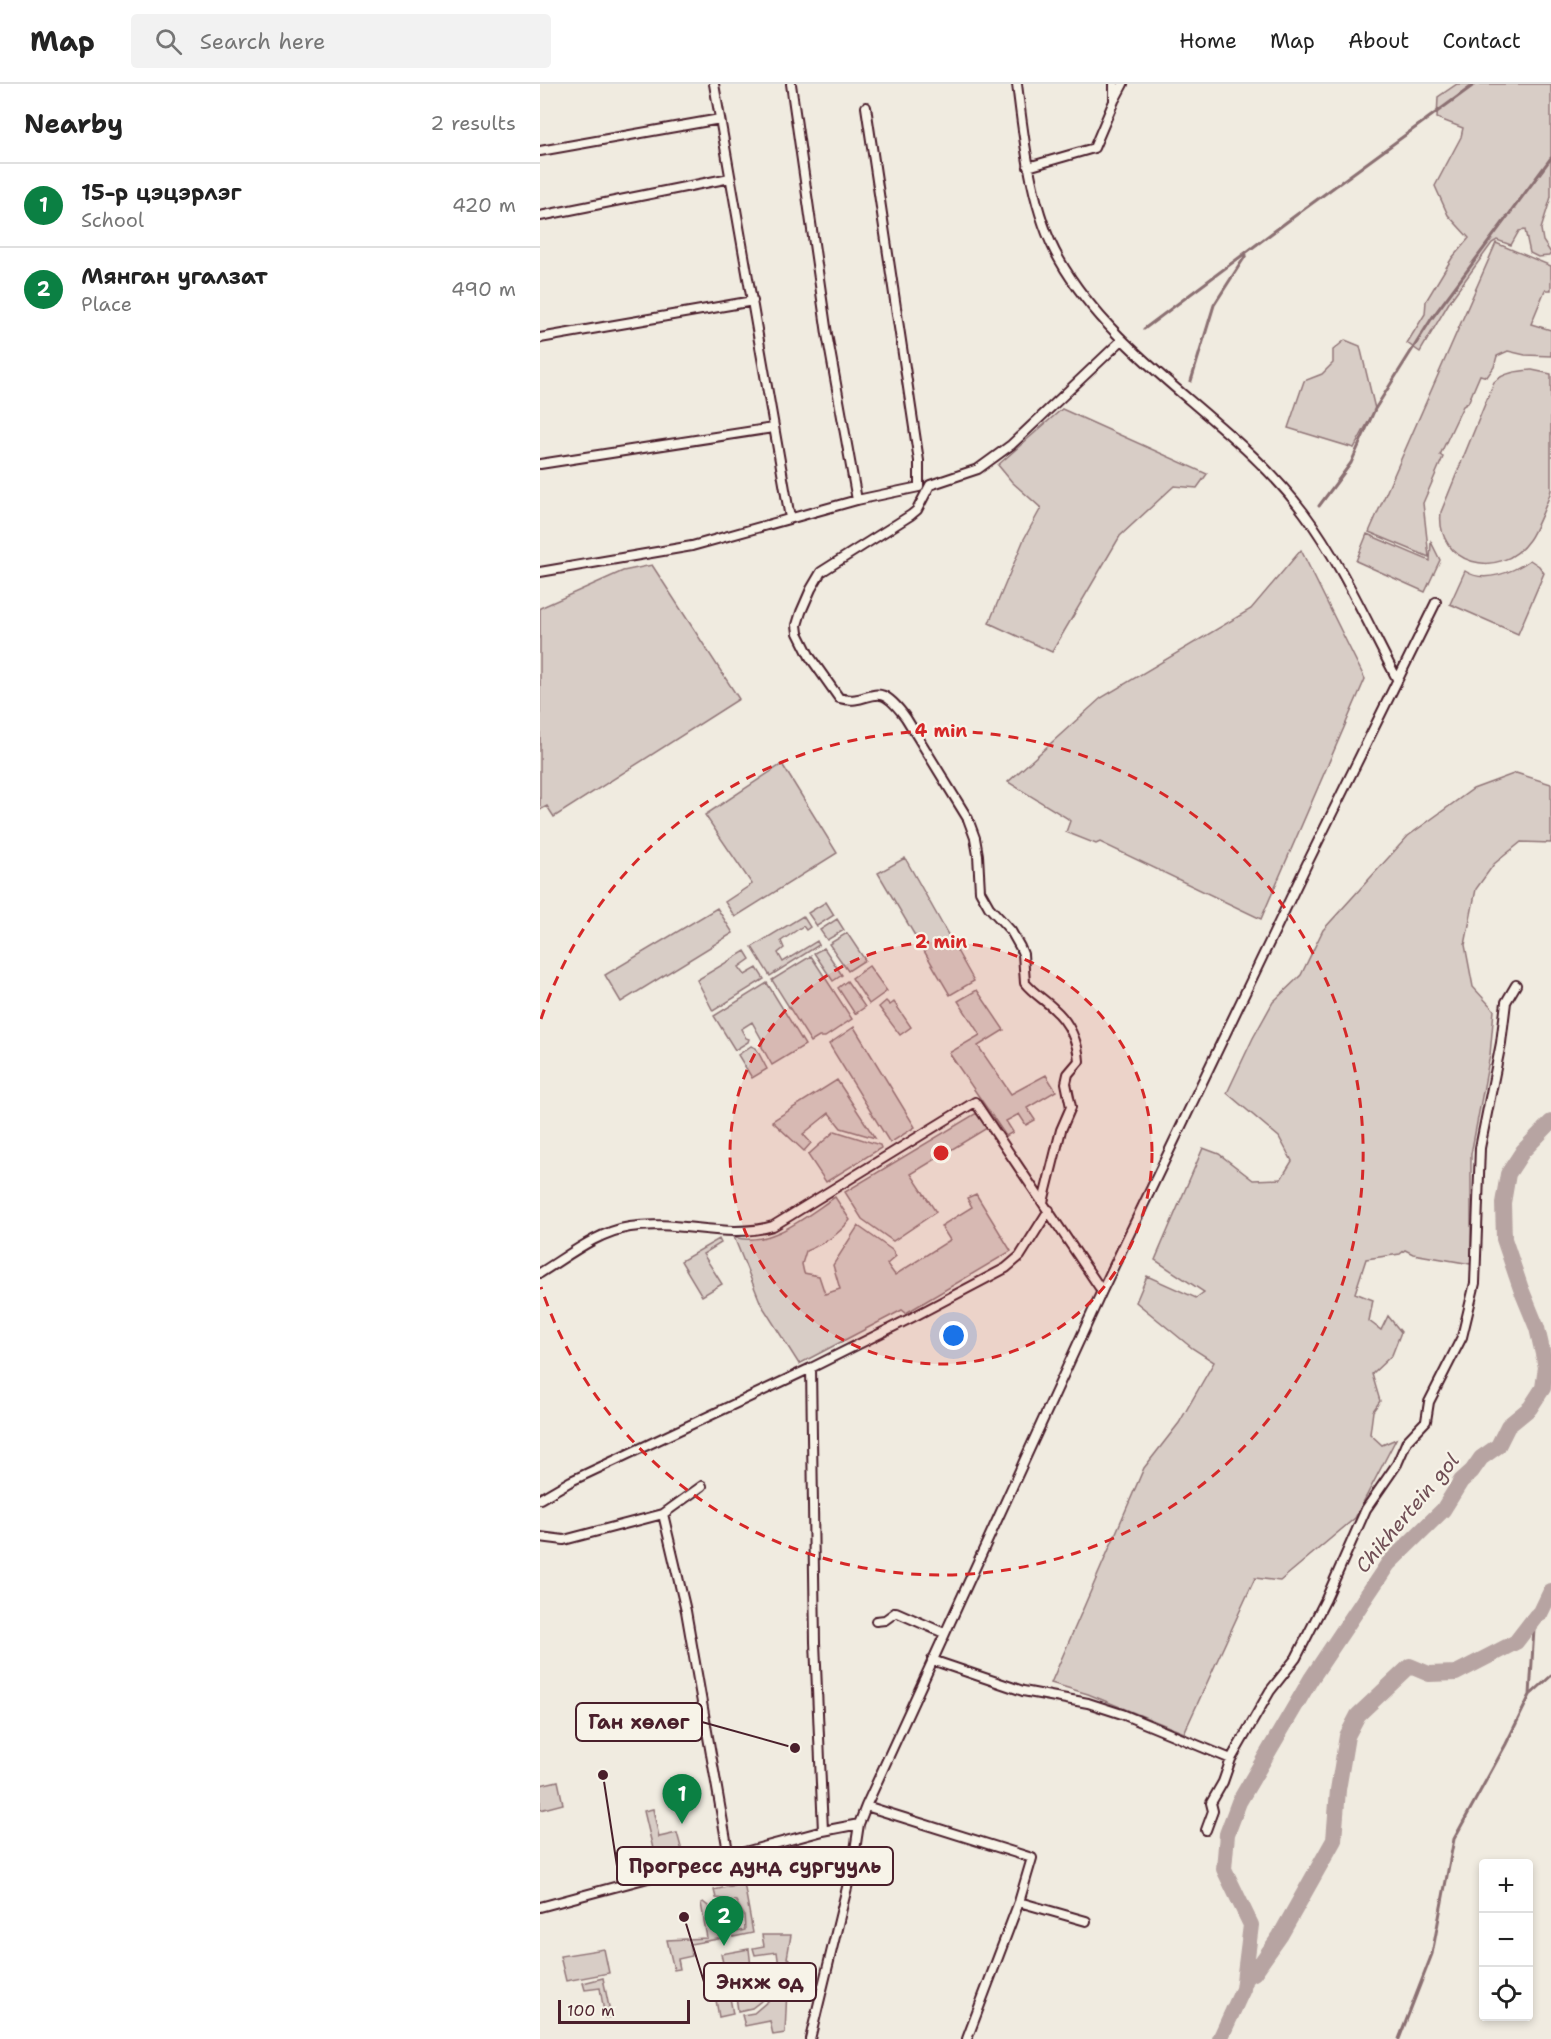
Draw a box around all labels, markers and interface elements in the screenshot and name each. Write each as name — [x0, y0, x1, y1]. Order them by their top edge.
search box — [131, 14, 551, 68]
text: Map — [30, 22, 95, 60]
icon: search — [152, 25, 185, 58]
text: Search here — [200, 27, 325, 56]
text: Home — [1179, 27, 1237, 55]
text: Map — [1270, 27, 1315, 55]
text: About — [1348, 27, 1409, 55]
text: Contact — [1442, 27, 1521, 55]
text: Nearby — [24, 106, 123, 141]
text: 2 results — [430, 110, 516, 136]
text: 15-р цэцэрлэг — [81, 178, 242, 207]
text: 1 — [39, 192, 48, 218]
text: 420 m — [452, 192, 516, 218]
text: School — [81, 207, 144, 233]
text: Мянган угалзат — [81, 262, 268, 291]
text: 2 — [37, 276, 51, 302]
text: 490 m — [451, 276, 516, 302]
text: Place — [81, 291, 132, 317]
text: 4 min — [915, 719, 967, 743]
text: 2 min — [915, 930, 967, 954]
centre of rings — [931, 1143, 951, 1163]
your location — [939, 1321, 968, 1350]
water label: Chikhertein gol — [1349, 1448, 1465, 1578]
callout: Ган хөлөг — [576, 1703, 702, 1741]
text: Ган хөлөг — [588, 1709, 691, 1735]
pin: 1 — [662, 1774, 702, 1824]
callout: Прогресс дунд сургууль — [617, 1847, 893, 1885]
text: Прогресс дунд сургууль — [629, 1853, 881, 1879]
map controls — [1479, 1859, 1533, 2021]
button: + — [1479, 1859, 1533, 1913]
pin: 2 — [704, 1896, 744, 1946]
button: − — [1479, 1913, 1533, 1967]
callout: Энхж од — [704, 1963, 816, 2001]
button: locate — [1479, 1967, 1533, 2021]
text: Энхж од — [716, 1969, 804, 1995]
scale bar — [558, 1997, 690, 2024]
text: 100 m — [567, 2000, 615, 2021]

